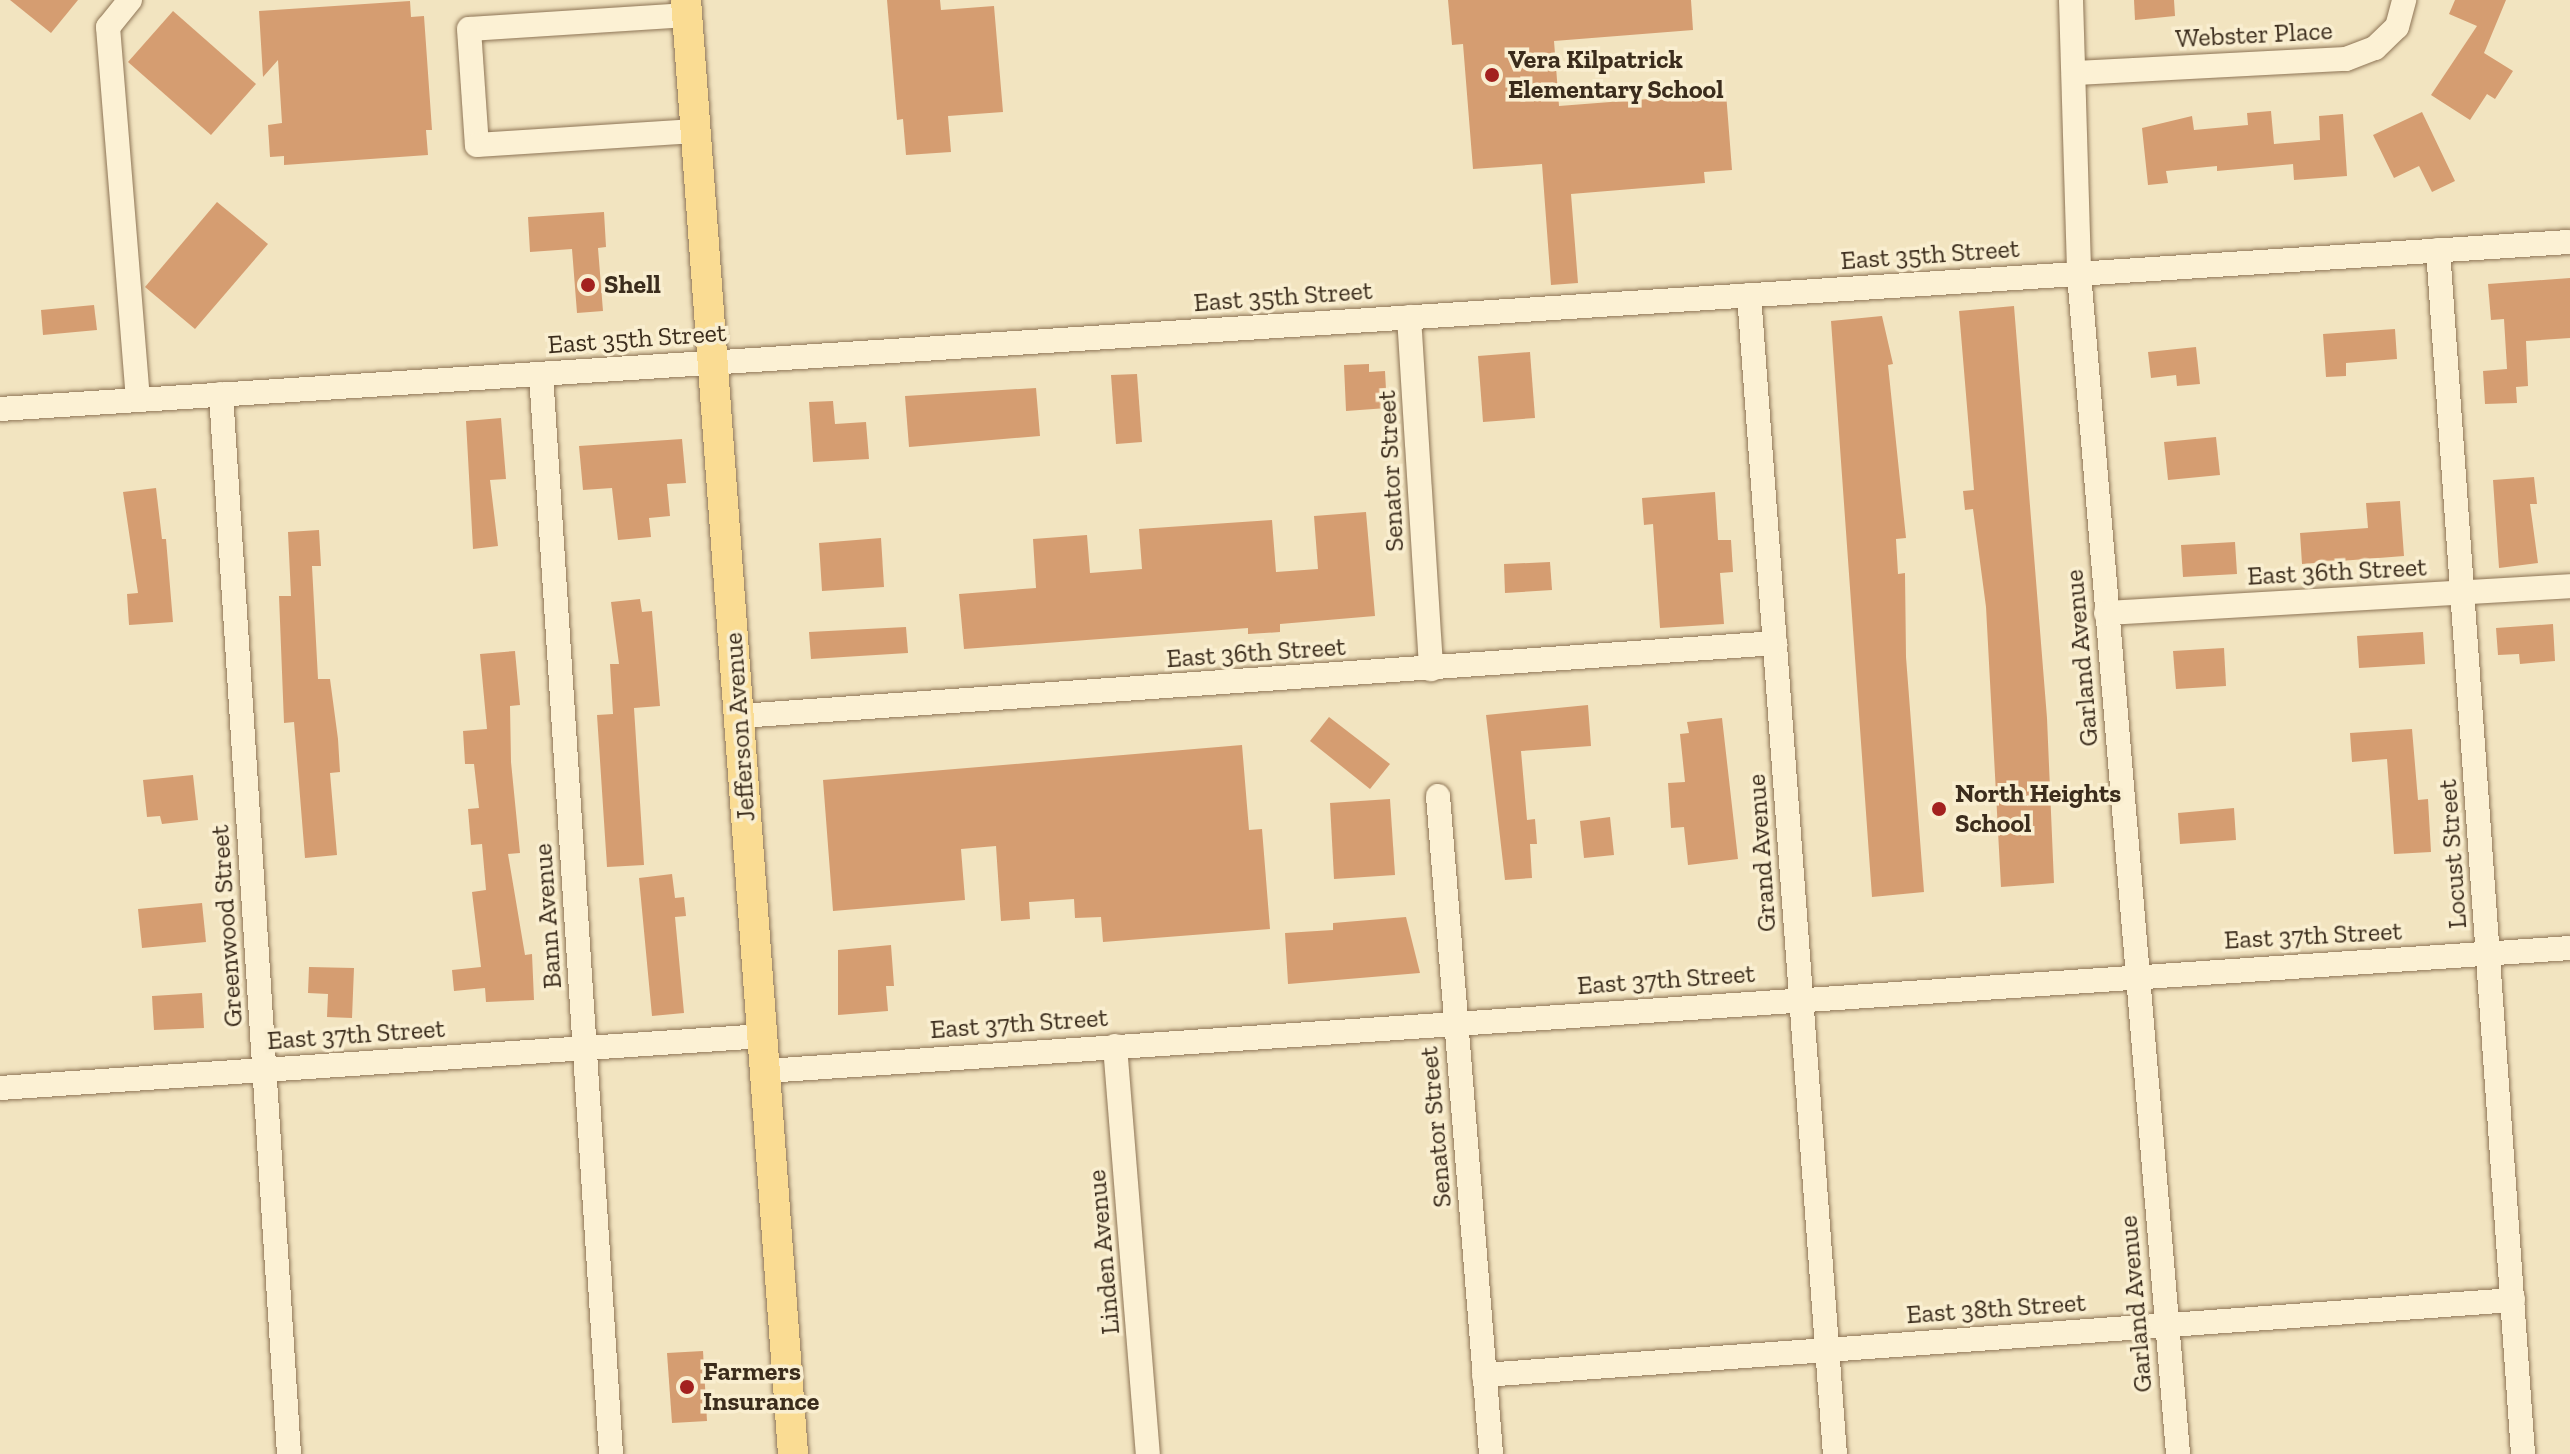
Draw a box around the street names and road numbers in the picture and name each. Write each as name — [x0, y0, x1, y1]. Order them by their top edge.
street label: Webster Place — [2174, 15, 2334, 55]
street label: East 35th Street — [1839, 233, 2021, 277]
street label: East 35th Street — [1192, 275, 1374, 319]
street label: East 35th Street — [546, 317, 728, 361]
street label: Senator Street — [1371, 389, 1411, 553]
street label: East 36th Street — [2246, 552, 2428, 592]
street label: Garland Avenue — [2059, 568, 2105, 748]
street label: Jefferson Avenue — [718, 631, 762, 823]
street label: East 36th Street — [1165, 631, 1347, 675]
street label: Grand Avenue — [1741, 773, 1783, 933]
street label: Locust Street — [2432, 778, 2474, 930]
street label: Greenwood Street — [204, 824, 250, 1028]
street label: Bann Avenue — [527, 842, 569, 990]
street label: East 37th Street — [2223, 916, 2403, 956]
street label: East 37th Street — [1576, 958, 1756, 1002]
street label: East 37th Street — [929, 1002, 1109, 1046]
street label: East 37th Street — [266, 1013, 446, 1057]
street label: Senator Street — [1413, 1045, 1459, 1209]
street label: Linden Avenue — [1081, 1168, 1127, 1336]
street label: Garland Avenue — [2113, 1214, 2159, 1394]
street label: East 38th Street — [1905, 1287, 2087, 1331]

